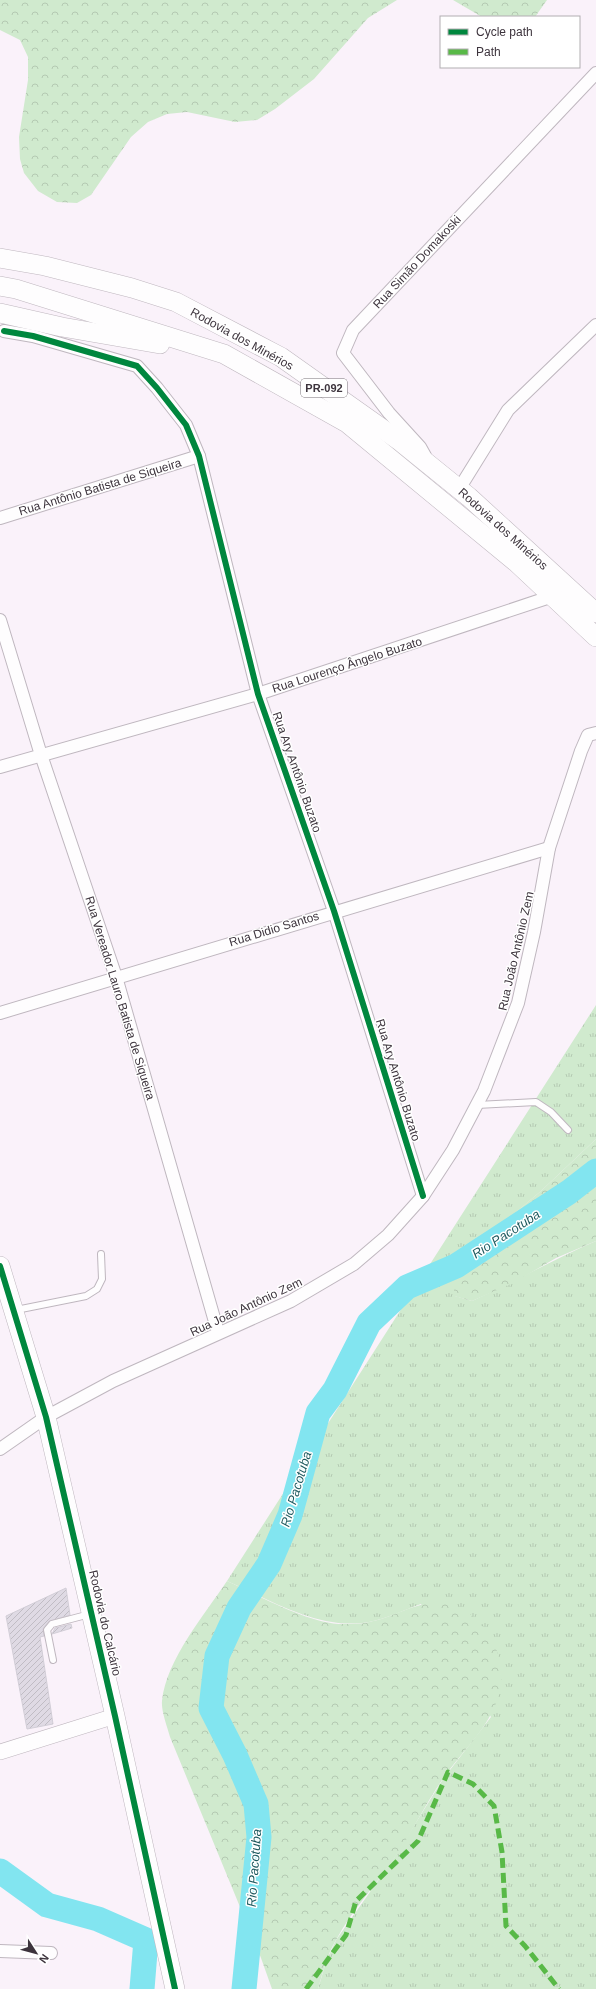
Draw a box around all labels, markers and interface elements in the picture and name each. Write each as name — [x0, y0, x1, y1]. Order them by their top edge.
legend — [440, 16, 580, 68]
text: Cycle path — [476, 25, 533, 39]
text: Path — [476, 45, 501, 59]
street label: Rua Simão Domakoski — [370, 213, 464, 311]
street label: Rodovia dos Minérios — [188, 305, 296, 373]
road number: PR-092 — [301, 379, 347, 397]
street label: Rua Antônio Batista de Siqueira — [17, 455, 183, 518]
street label: Rodovia dos Minérios — [455, 485, 551, 573]
street label: Rua Lourenço Ângelo Buzato — [270, 633, 424, 696]
street label: Rua Ary Antônio Buzato — [270, 710, 324, 835]
street label: Rua João Antônio Zem — [495, 890, 537, 1012]
street label: Rua Vereador Lauro Batista de Siqueira — [82, 895, 158, 1102]
street label: Rua Didio Santos — [227, 909, 321, 949]
street label: Rua Ary Antônio Buzato — [373, 1017, 423, 1143]
water label: Rio Pacotuba — [469, 1206, 543, 1262]
street label: Rua João Antônio Zem — [188, 1275, 304, 1339]
water label: Rio Pacotuba — [277, 1449, 315, 1529]
street label: Rodovia do Calcário — [86, 1569, 124, 1678]
water label: Rio Pacotuba — [244, 1829, 264, 1907]
north arrow — [16, 1933, 56, 1973]
text: N — [37, 1952, 51, 1966]

